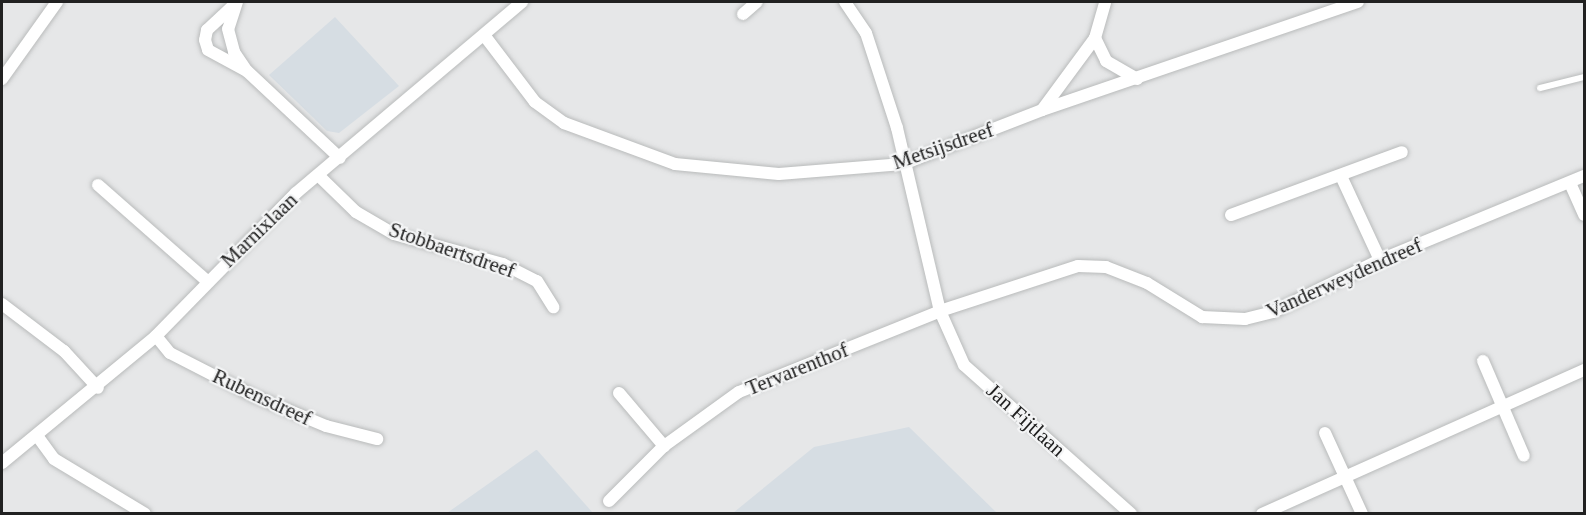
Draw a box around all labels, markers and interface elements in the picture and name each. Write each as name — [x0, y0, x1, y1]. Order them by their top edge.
street label: Metsijsdreef — [889, 117, 997, 175]
street label: Marnixlaan — [215, 187, 303, 273]
street label: Stobbaertsdreef — [386, 217, 518, 283]
street label: Vanderweydendreef — [1262, 232, 1426, 324]
street label: Tervarenthof — [742, 337, 852, 401]
street label: Rubensdreef — [209, 363, 315, 431]
street label: Jan Fijtlaan — [981, 378, 1071, 462]

